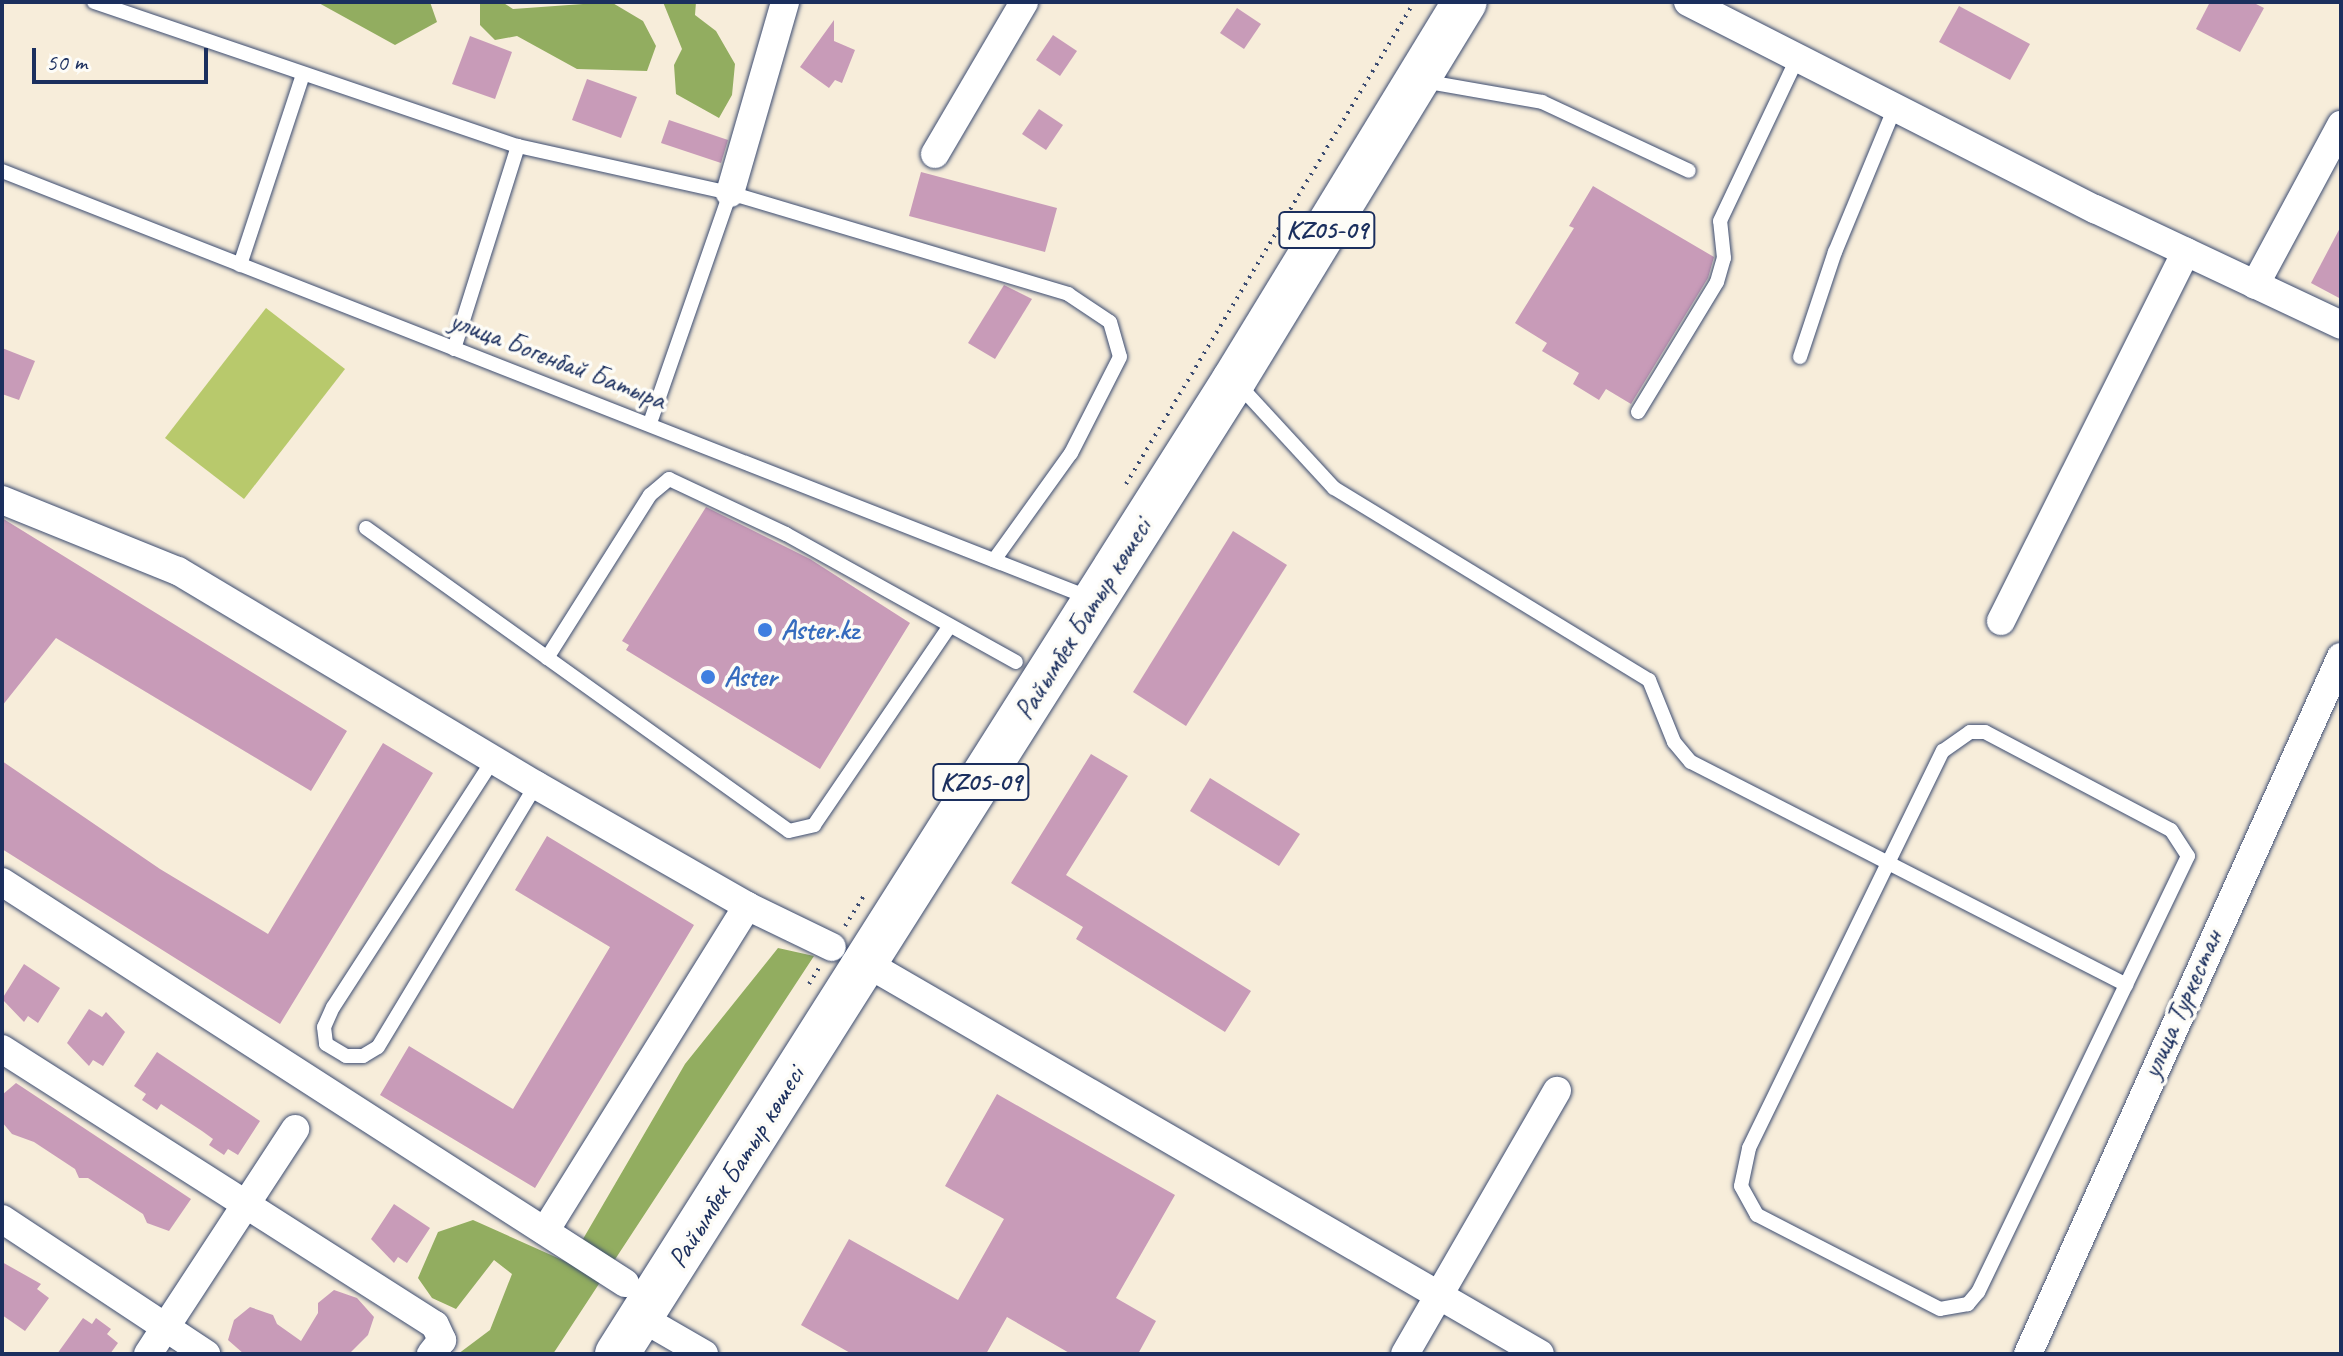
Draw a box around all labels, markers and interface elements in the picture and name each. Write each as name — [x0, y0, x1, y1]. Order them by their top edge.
scale bar — [36, 32, 212, 82]
text: 50 m — [46, 47, 87, 77]
road number: KZ05-09 — [1277, 208, 1377, 252]
street label: улица Богенбай Батыра — [445, 303, 671, 417]
street label: Райымбек Батыр көшесі — [1007, 511, 1159, 727]
place label: Aster.kz — [781, 613, 858, 647]
marker: Aster.kz — [756, 621, 774, 639]
place label: Aster — [724, 660, 777, 694]
marker: Aster — [699, 668, 717, 686]
road number: KZ05-09 — [931, 760, 1031, 804]
street label: улица Туркестан — [2135, 925, 2229, 1083]
street label: Райымбек Батыр көшесі — [660, 1059, 812, 1275]

